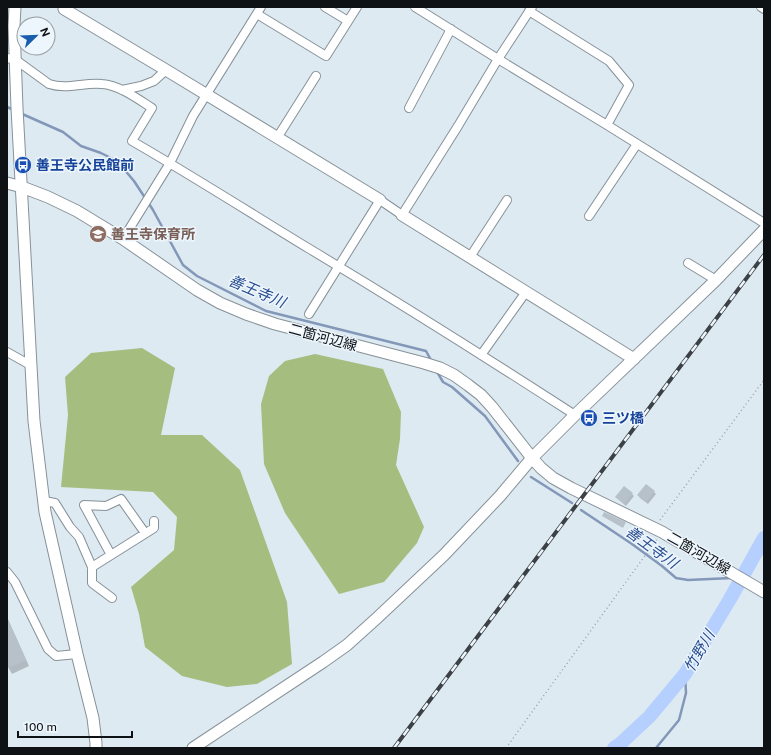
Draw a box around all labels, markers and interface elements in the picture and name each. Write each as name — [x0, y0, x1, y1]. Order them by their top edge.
north arrow — [16, 16, 56, 56]
text: N — [38, 26, 52, 38]
bus stop icon: 善王寺公民館前 — [13, 155, 33, 175]
place label: 善王寺公民館前 — [36, 157, 134, 173]
school or university icon: 善王寺保育所 — [88, 224, 108, 244]
place label: 善王寺保育所 — [111, 226, 195, 242]
water label: 善王寺川 — [226, 271, 290, 311]
street label: 二箇河辺線 — [287, 320, 359, 354]
bus stop icon: 三ツ橋 — [579, 408, 599, 428]
place label: 三ツ橋 — [602, 410, 644, 426]
water label: 善王寺川 — [623, 522, 683, 573]
street label: 二箇河辺線 — [665, 529, 733, 577]
water label: 竹野川 — [680, 626, 719, 675]
scale bar — [18, 713, 132, 739]
text: 100 m — [24, 720, 57, 734]

